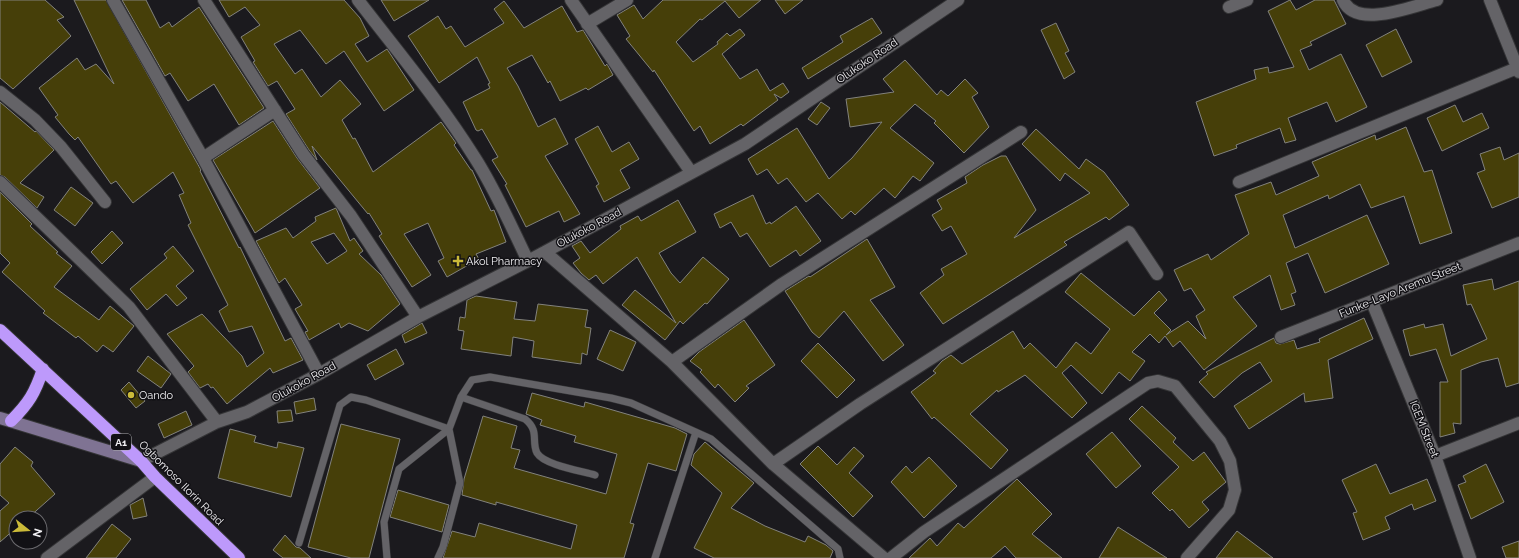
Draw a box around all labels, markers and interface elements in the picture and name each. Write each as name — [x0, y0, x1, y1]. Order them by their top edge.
street label: Olukoko Road — [834, 36, 900, 86]
street label: Olukoko Road — [555, 205, 624, 250]
place label: Akol Pharmacy — [466, 255, 542, 268]
marker: Akol Pharmacy — [453, 256, 463, 266]
street label: Funke-Layo Aremu Street — [1337, 259, 1463, 320]
street label: Olukoko Road — [270, 359, 338, 405]
place label: Oando — [139, 389, 173, 402]
marker: Oando — [126, 390, 136, 400]
street label: IGEM Street — [1407, 399, 1441, 460]
road number: A1 — [111, 434, 131, 450]
street label: Ogbomoso Ilorin Road — [136, 438, 226, 528]
north arrow — [8, 510, 48, 550]
text: N — [30, 527, 45, 539]

